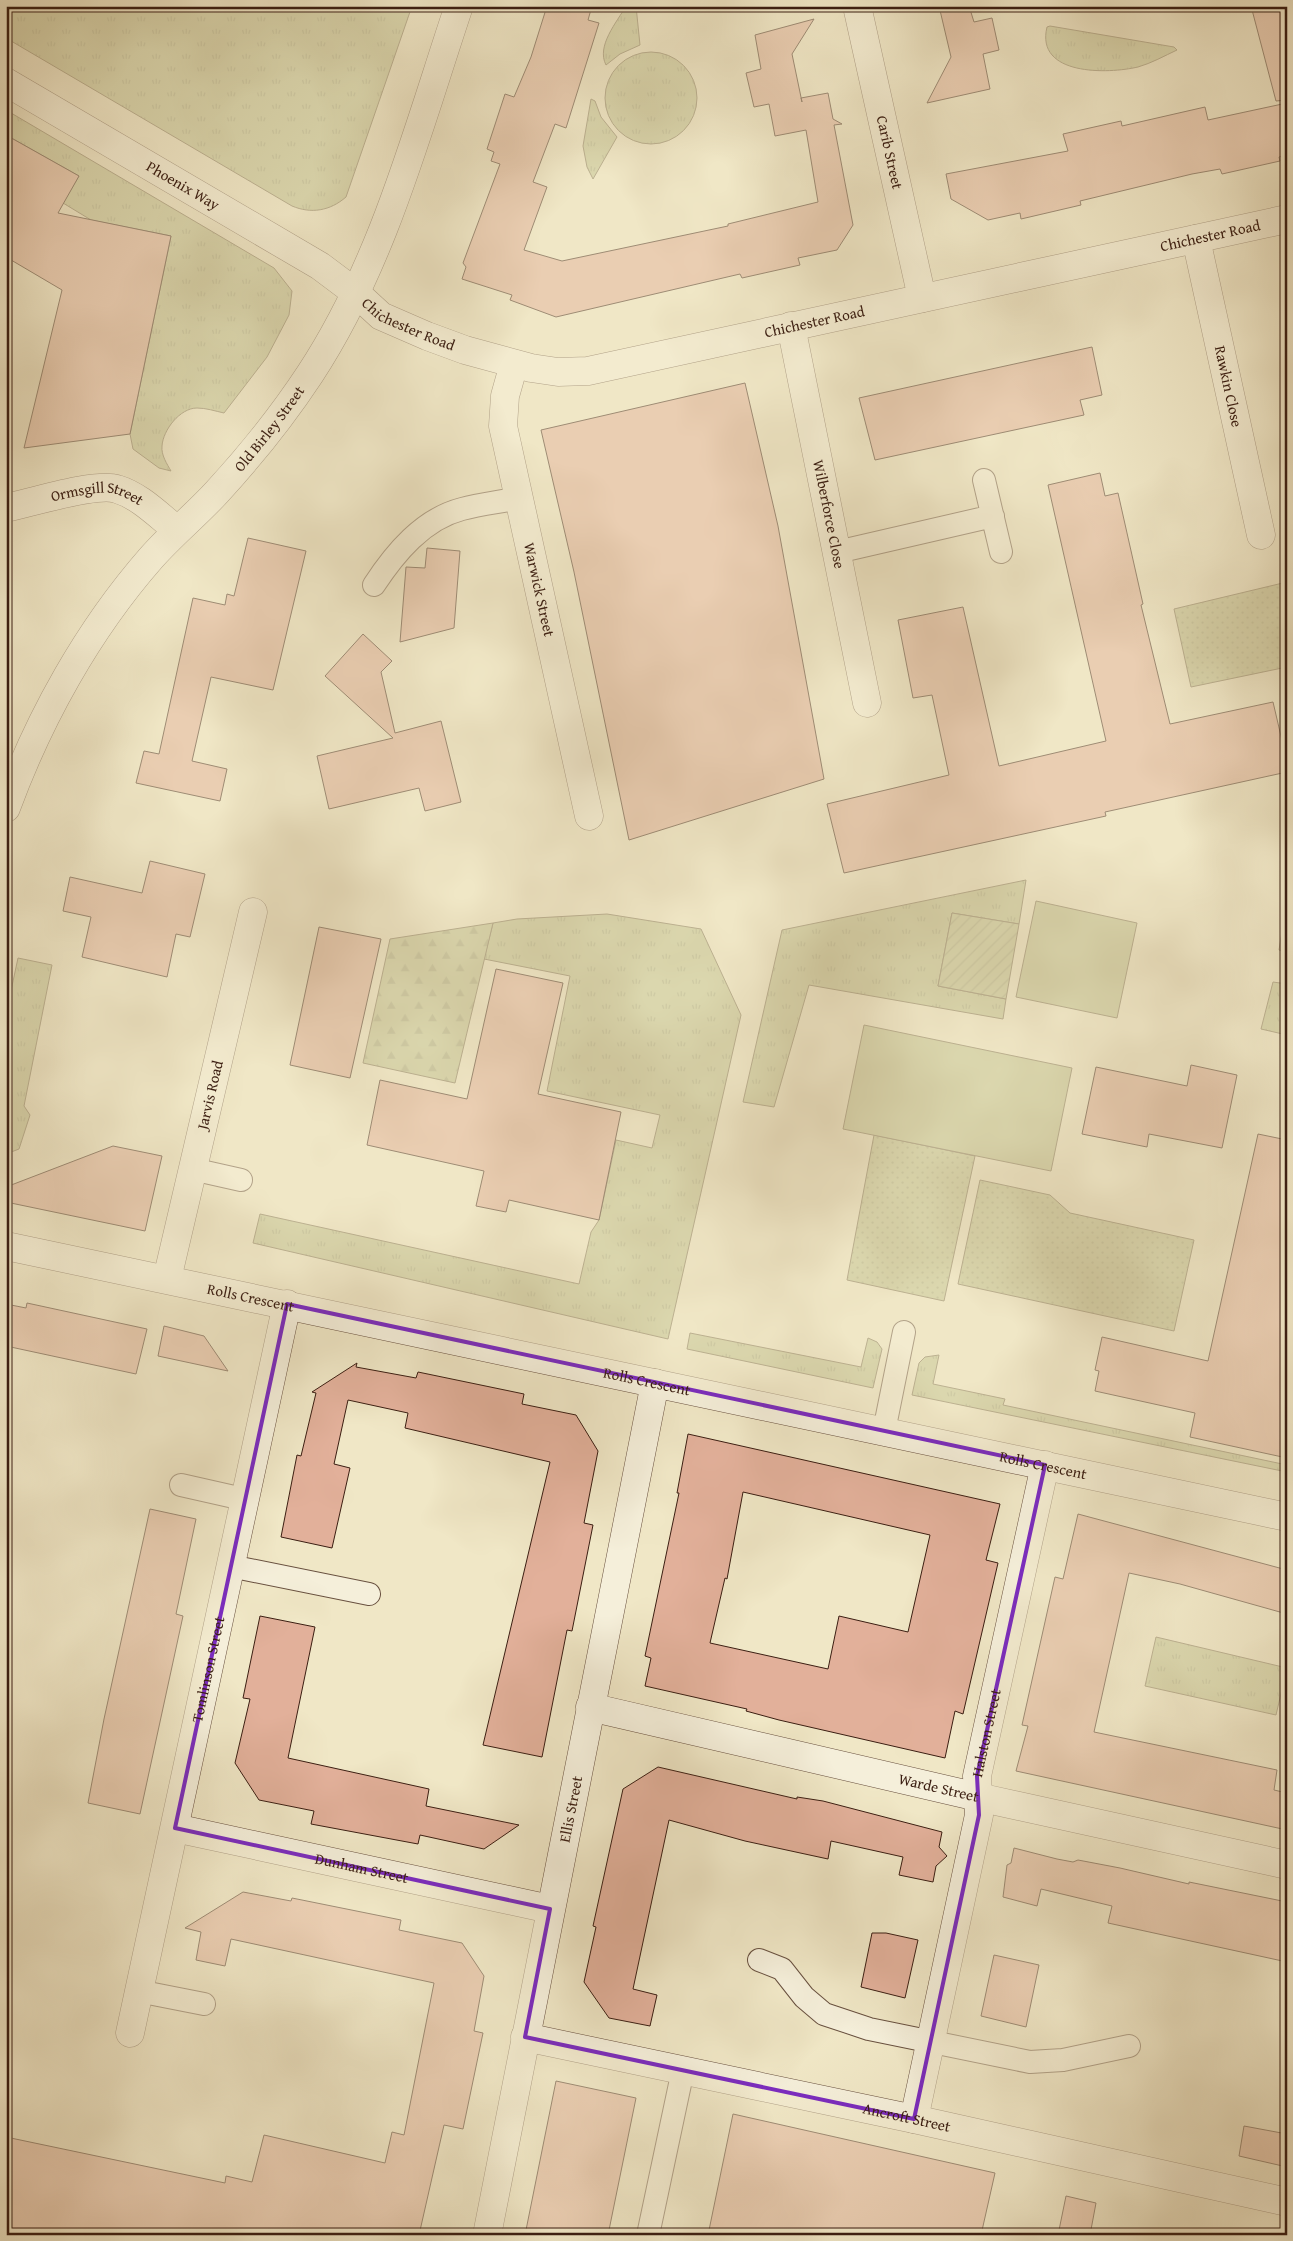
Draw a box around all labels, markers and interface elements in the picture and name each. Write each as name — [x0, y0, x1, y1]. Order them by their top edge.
street label: Carib Street — [872, 114, 909, 192]
street label: Phoenix Way — [143, 156, 224, 215]
street label: Chichester Road — [1158, 214, 1262, 256]
street label: Chichester Road — [357, 292, 458, 355]
street label: Chichester Road — [762, 300, 866, 342]
street label: Rawkin Close — [1210, 344, 1248, 429]
street label: Old Birley Street — [229, 381, 309, 476]
street label: Wilberforce Close — [808, 458, 851, 570]
street label: Ormsgill Street — [49, 477, 149, 510]
street label: Warwick Street — [519, 541, 560, 639]
street label: Jarvis Road — [191, 1058, 228, 1133]
street label: Rolls Crescent — [205, 1278, 297, 1317]
street label: Rolls Crescent — [601, 1362, 693, 1401]
street label: Rolls Crescent — [998, 1445, 1089, 1484]
street label: Tomlinson Street — [186, 1614, 230, 1724]
street label: Halston Street — [966, 1686, 1006, 1779]
street label: Warde Street — [897, 1768, 982, 1807]
street label: Ellis Street — [554, 1773, 587, 1844]
street label: Dunham Street — [313, 1848, 411, 1888]
street label: Ancroft Street — [861, 2097, 953, 2137]

